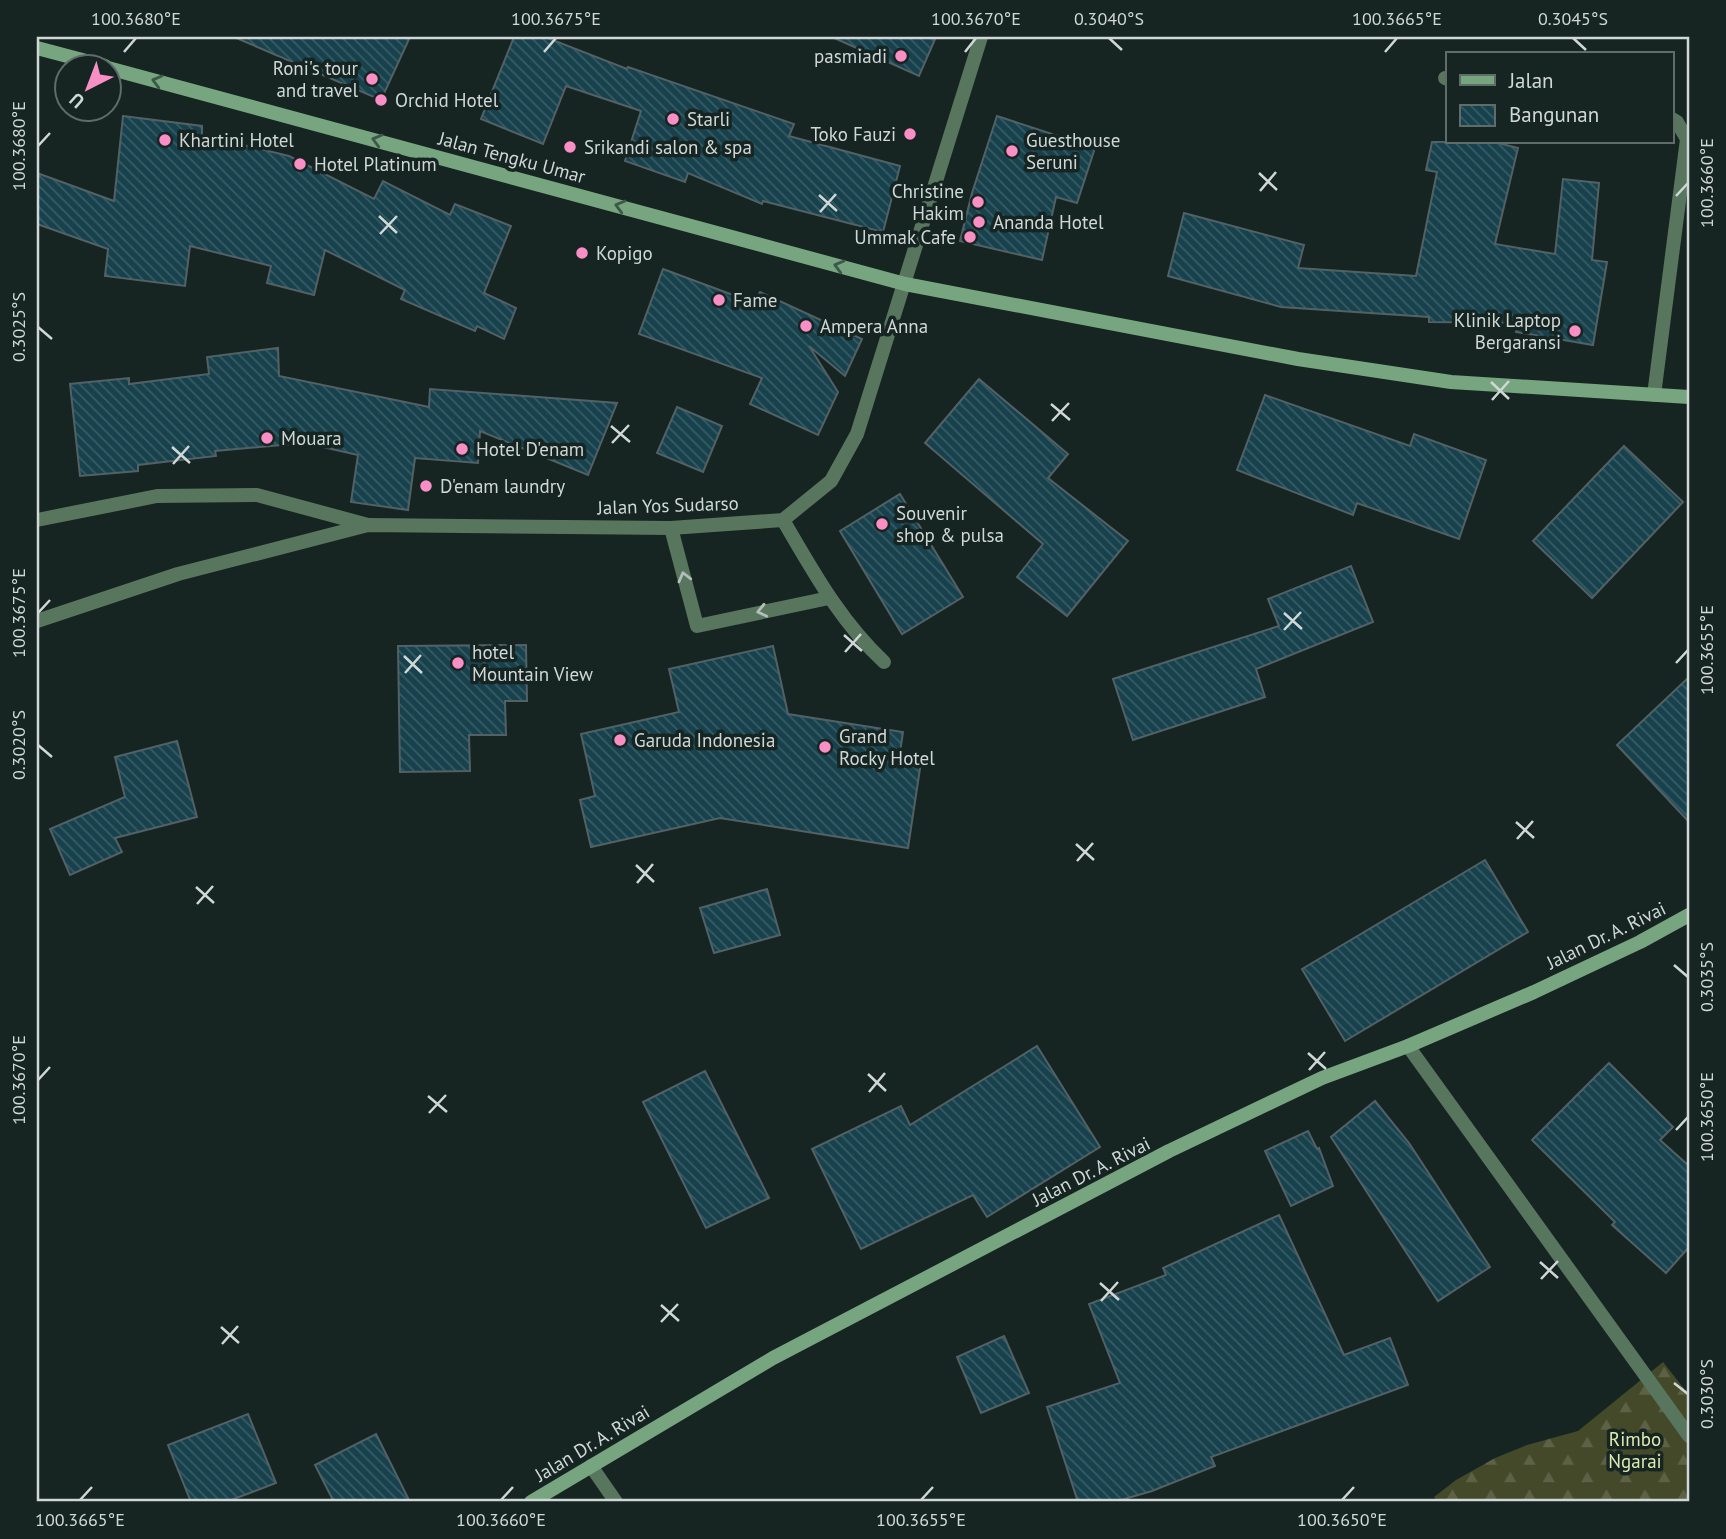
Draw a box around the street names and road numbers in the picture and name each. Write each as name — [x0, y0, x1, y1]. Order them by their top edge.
street label: Jalan Tengku Umar — [435, 126, 589, 188]
street label: Jalan Yos Sudarso — [596, 491, 739, 520]
street label: Jalan Dr. A. Rivai — [1542, 896, 1669, 975]
street label: Jalan Dr. A. Rivai — [1027, 1131, 1154, 1212]
street label: Jalan Dr. A. Rivai — [529, 1399, 654, 1487]

